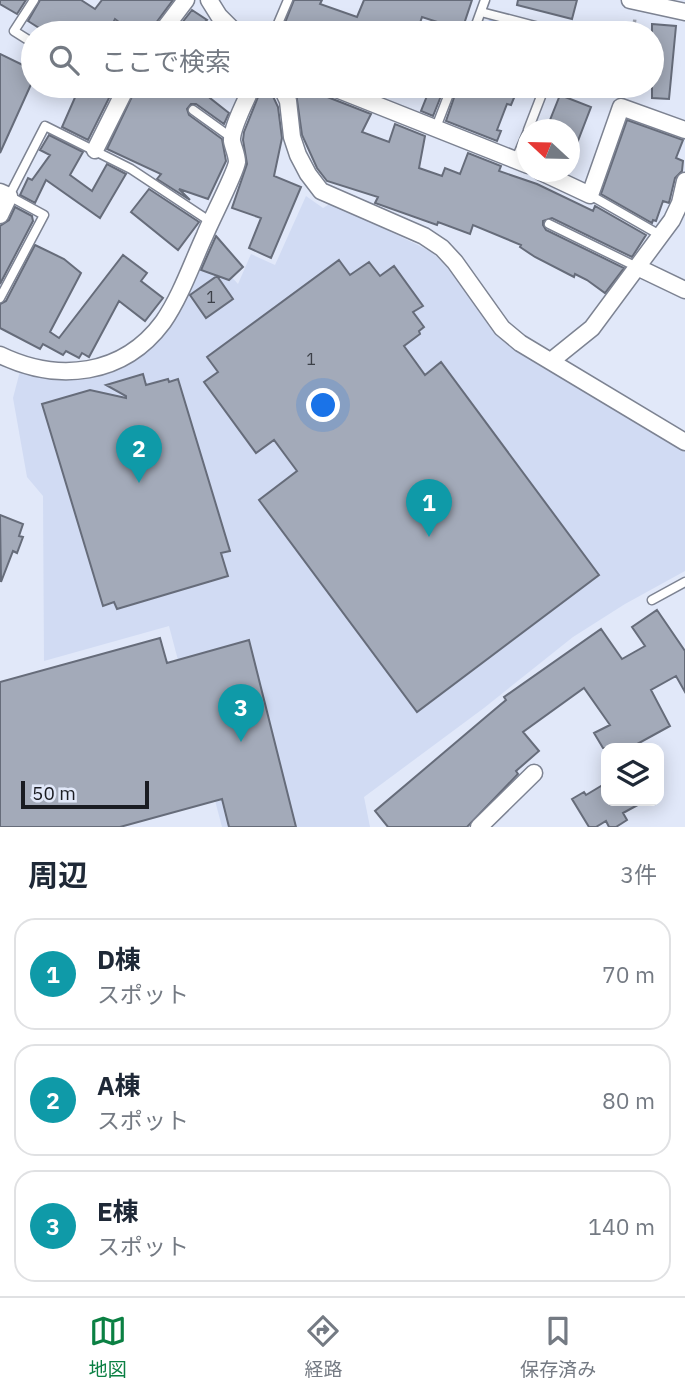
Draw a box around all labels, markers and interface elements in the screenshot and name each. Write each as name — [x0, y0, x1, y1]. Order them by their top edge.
search box — [21, 21, 664, 98]
icon: search — [45, 41, 83, 79]
text: ここで検索 — [101, 44, 231, 78]
north arrow — [517, 119, 580, 182]
house number: 1 — [206, 287, 216, 307]
house number: 1 — [306, 349, 316, 369]
your location — [306, 388, 340, 422]
pin: 2 — [116, 425, 162, 483]
pin: 1 — [406, 479, 452, 537]
pin: 3 — [218, 684, 264, 742]
map controls — [601, 743, 664, 806]
button: layers — [601, 743, 664, 806]
scale bar — [21, 778, 149, 810]
text: 50 m — [32, 781, 76, 805]
text: 周辺 — [28, 855, 88, 894]
text: 3件 — [620, 859, 657, 889]
text: D棟 — [97, 942, 141, 976]
text: 1 — [46, 959, 60, 989]
text: 70 m — [602, 959, 655, 989]
text: スポット — [97, 979, 189, 1009]
text: A棟 — [97, 1068, 141, 1102]
text: 2 — [46, 1085, 60, 1115]
text: 80 m — [602, 1085, 655, 1115]
text: スポット — [97, 1105, 189, 1135]
text: E棟 — [97, 1194, 139, 1228]
text: 3 — [46, 1211, 60, 1241]
text: 140 m — [588, 1211, 655, 1241]
text: スポット — [97, 1231, 189, 1261]
tab: 地図 — [89, 1312, 127, 1381]
tab: 経路 — [304, 1312, 342, 1381]
tab: 保存済み — [520, 1312, 596, 1381]

